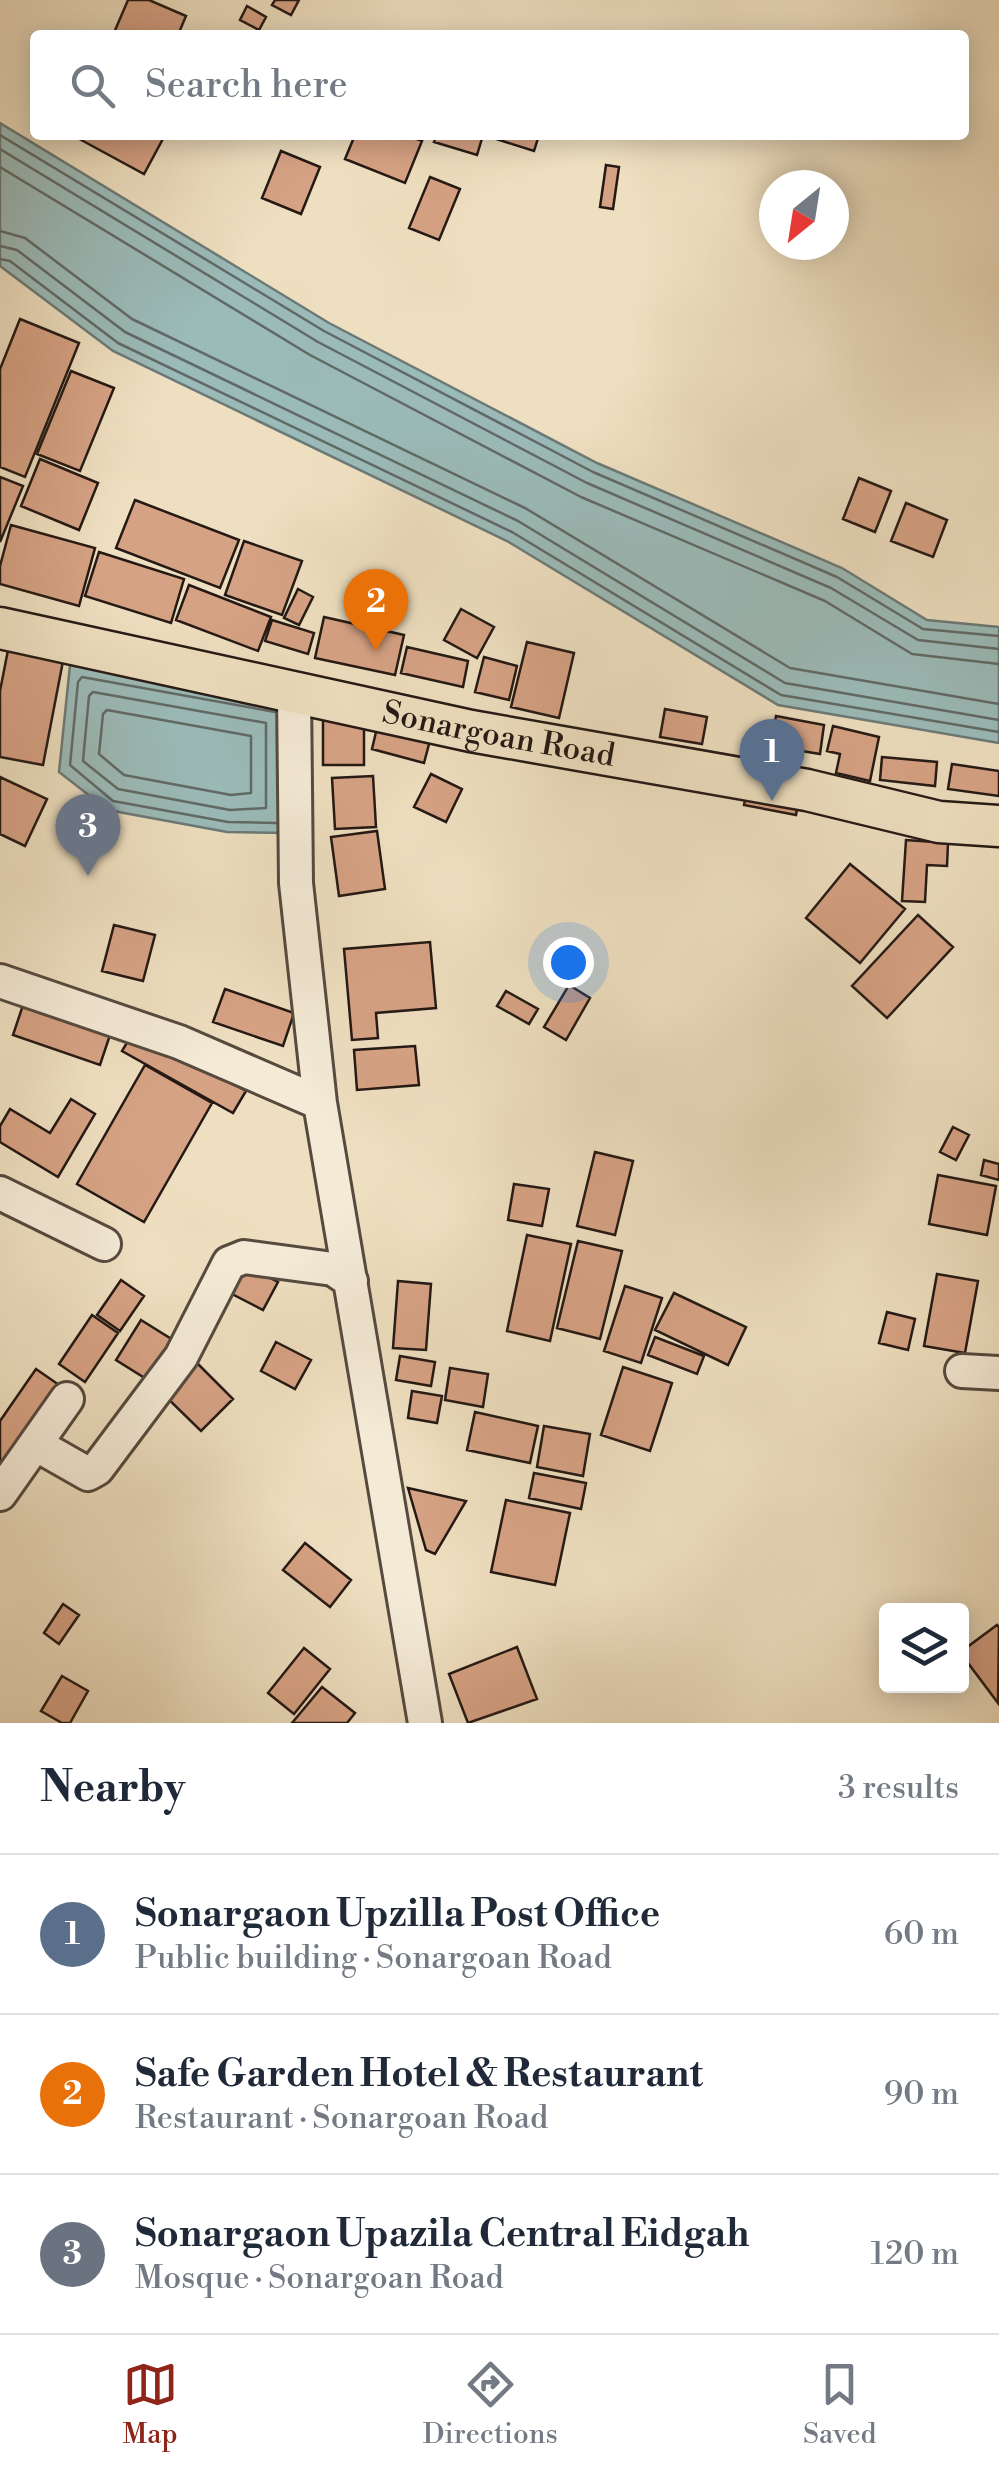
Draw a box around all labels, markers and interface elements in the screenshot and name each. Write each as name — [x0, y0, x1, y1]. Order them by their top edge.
search box — [30, 30, 969, 140]
icon: search — [65, 58, 120, 113]
text: Search here — [145, 62, 348, 109]
north arrow — [759, 170, 849, 260]
pin: 2 — [344, 568, 408, 651]
street label: Sonargoan Road — [379, 692, 618, 776]
pin: 1 — [740, 718, 804, 801]
pin: 3 — [56, 794, 120, 876]
your location — [543, 937, 594, 988]
map controls — [879, 1603, 969, 1693]
button: layers — [879, 1603, 969, 1693]
text: Nearby — [40, 1762, 185, 1815]
text: 3 results — [838, 1768, 959, 1808]
text: Sonargaon Upzilla Post Office — [135, 1891, 660, 1938]
text: 1 — [65, 1914, 80, 1954]
text: 60 m — [884, 1914, 959, 1954]
text: Public building · Sonargoan Road — [135, 1938, 612, 1978]
text: Safe Garden Hotel & Restaurant — [135, 2051, 703, 2098]
text: 2 — [62, 2074, 83, 2114]
text: 90 m — [884, 2074, 959, 2114]
text: Restaurant · Sonargoan Road — [135, 2098, 548, 2138]
text: Sonargaon Upazila Central Eidgah — [135, 2211, 749, 2258]
text: 3 — [63, 2234, 82, 2274]
text: 120 m — [870, 2234, 959, 2274]
text: Mosque · Sonargoan Road — [135, 2258, 504, 2298]
tab: Map — [123, 2357, 178, 2452]
tab: Directions — [423, 2357, 558, 2452]
tab: Saved — [803, 2357, 876, 2452]

